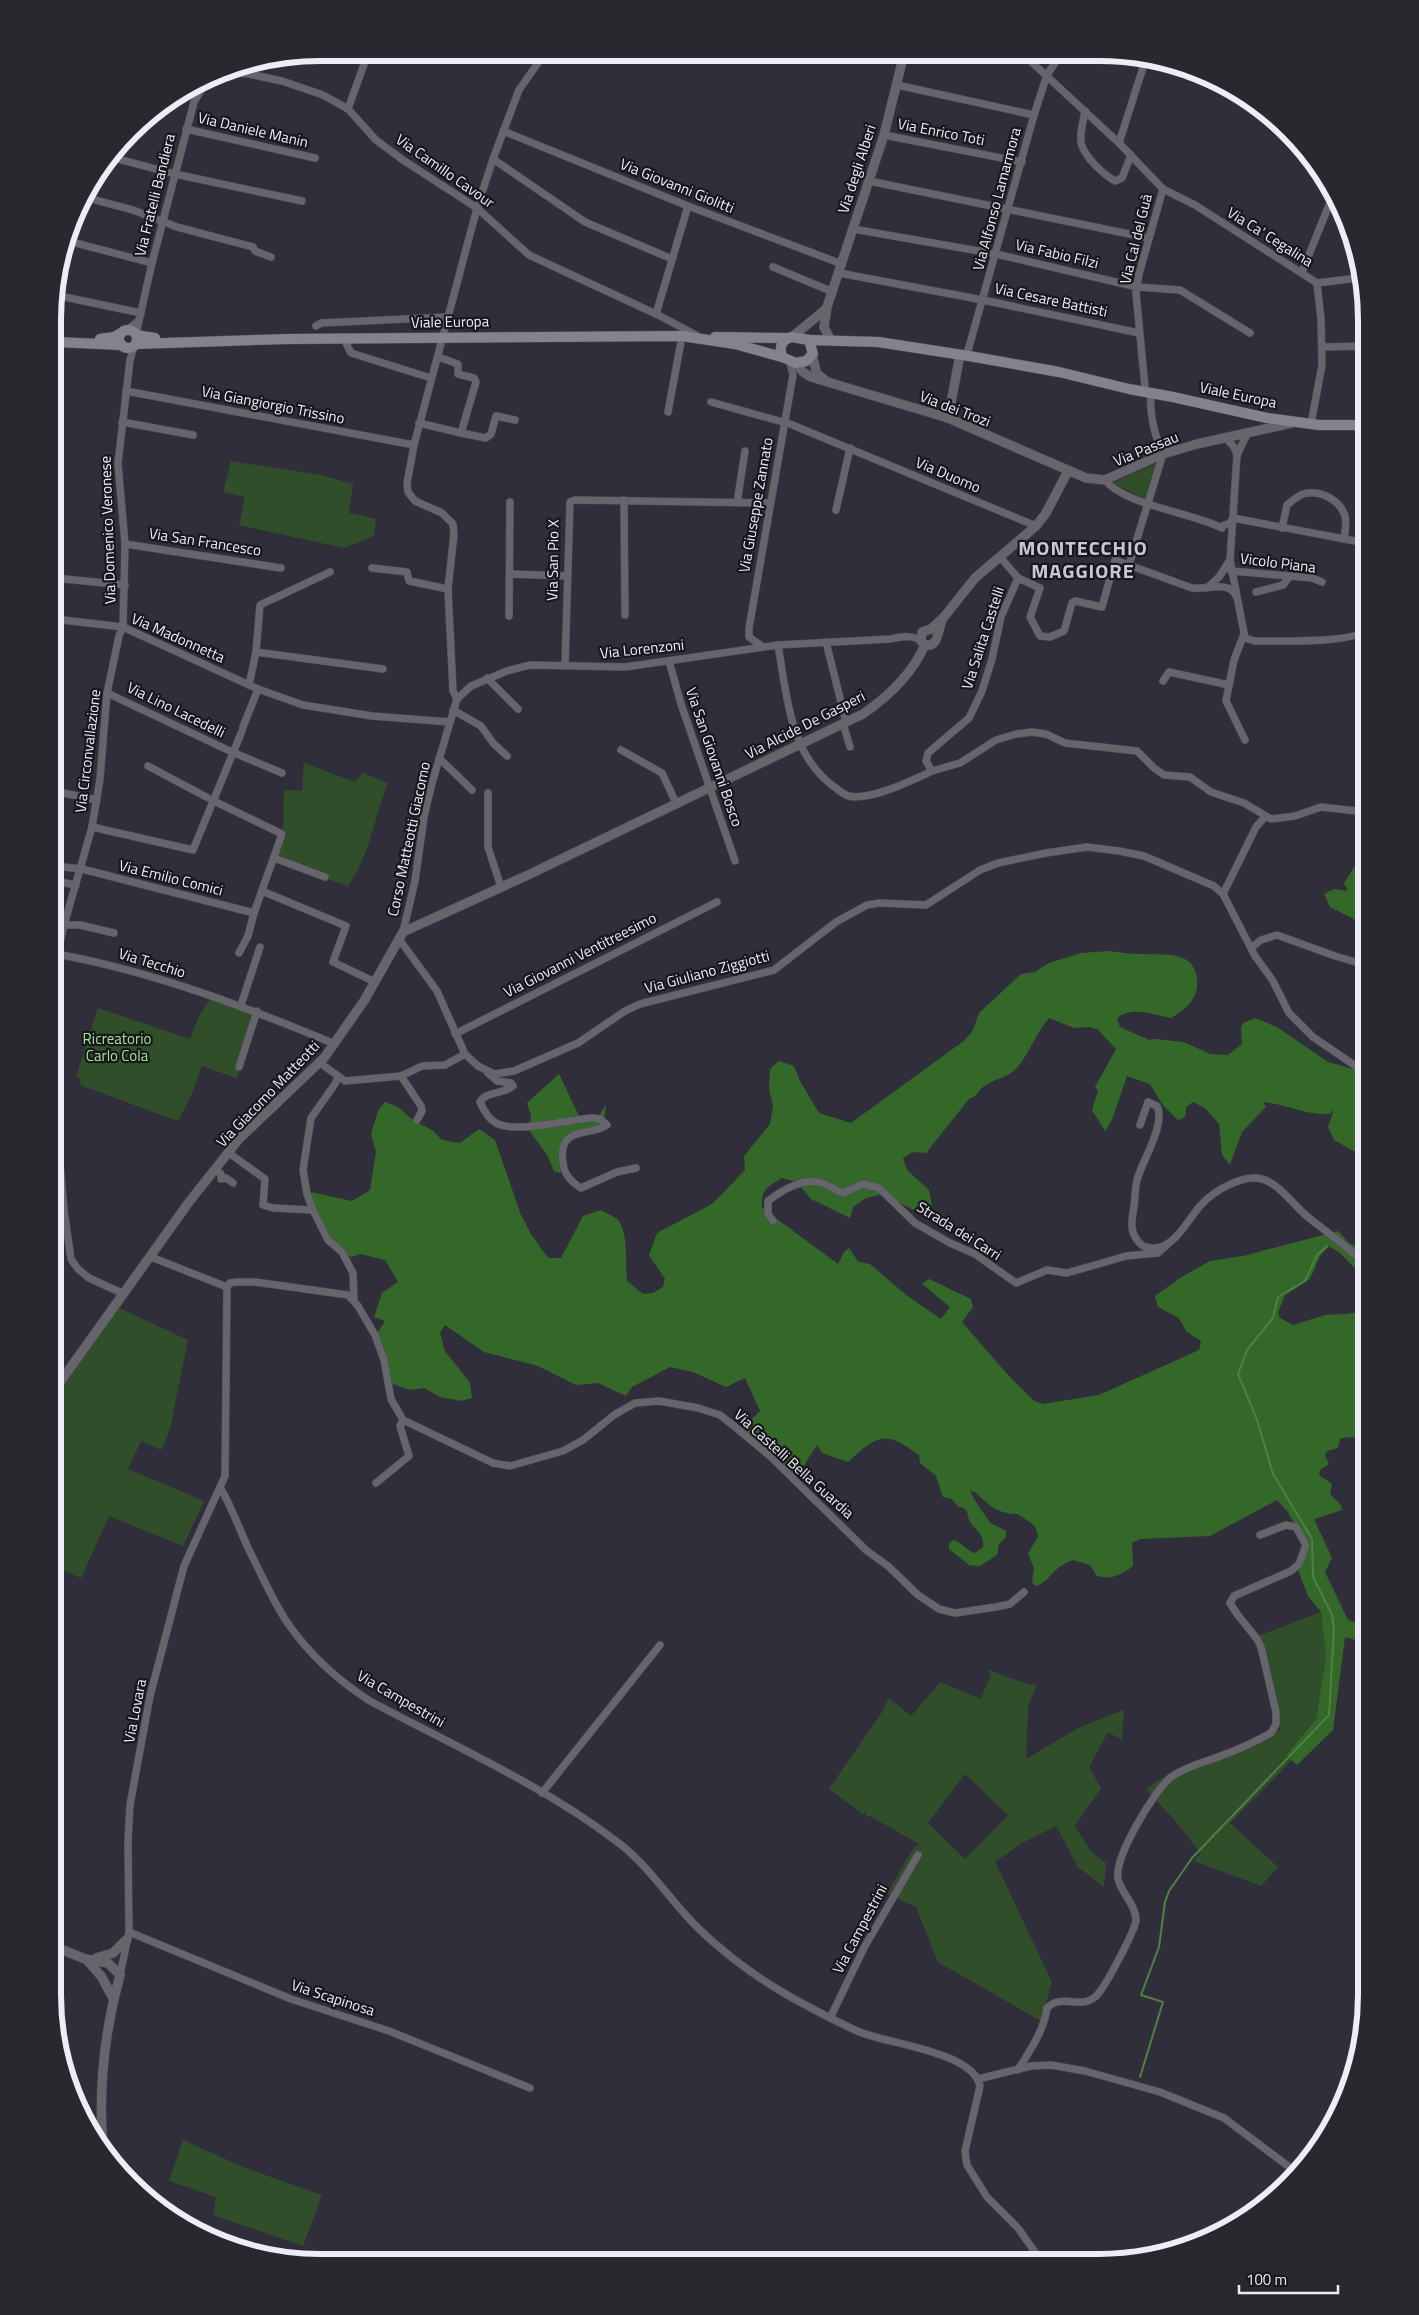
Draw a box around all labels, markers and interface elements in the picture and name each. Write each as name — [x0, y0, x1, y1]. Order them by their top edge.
street label: Via Daniele Manin — [196, 106, 311, 153]
street label: Via Enrico Toti — [896, 112, 987, 151]
street label: Via degli Alberi — [831, 121, 882, 216]
street label: Via Alfonso Lamarmora — [966, 124, 1027, 273]
street label: Via Camillo Cavour — [391, 128, 499, 213]
street label: Via Fratelli Bandiera — [128, 131, 181, 259]
street label: Via Giovanni Giolitti — [617, 152, 738, 219]
street label: Via Cal del Guà — [1113, 191, 1158, 286]
street label: Via Ca' Cegalina — [1223, 201, 1318, 273]
street label: Via Fabio Filzi — [1013, 233, 1101, 274]
street label: Via Cesare Battisti — [993, 276, 1110, 323]
street label: Viale Europa — [411, 309, 490, 334]
street label: Viale Europa — [1197, 375, 1279, 414]
street label: Via Giangiorgio Trissino — [200, 379, 347, 430]
street label: Via dei Trozi — [916, 384, 994, 433]
street label: Via Passau — [1110, 425, 1182, 472]
street label: Via Giuseppe Zannato — [732, 435, 779, 574]
street label: Via Duomo — [912, 451, 984, 499]
street label: Via Domenico Veronese — [93, 455, 122, 605]
street label: Via San Pio X — [540, 518, 565, 601]
street label: Via San Francesco — [147, 521, 263, 562]
district label: MONTECCHIO MAGGIORE — [1018, 532, 1148, 586]
street label: Vicolo Piana — [1239, 546, 1318, 579]
street label: Via Salita Castelli — [955, 583, 1010, 692]
street label: Via Madonnetta — [128, 607, 229, 669]
street label: Via Lorenzoni — [599, 633, 685, 664]
street label: Via Lino Lacedelli — [123, 676, 229, 743]
street label: Via San Giovanni Bosco — [680, 684, 749, 830]
street label: Via Alcide De Gasperi — [741, 684, 869, 765]
street label: Via Circonvallazione — [69, 688, 106, 814]
street label: Corso Matteotti Giacomo — [381, 759, 436, 918]
street label: Via Emilio Comici — [117, 853, 226, 902]
street label: Via Giovanni Ventitreesimo — [499, 906, 660, 1003]
street label: Via Tecchio — [116, 941, 189, 984]
street label: Via Giuliano Ziggiotti — [642, 944, 772, 999]
park label: Ricreatorio Carlo Cola — [83, 1027, 151, 1067]
street label: Via Giacomo Matteotti — [210, 1035, 325, 1152]
street label: Strada dei Carri — [912, 1195, 1006, 1266]
street label: Via Castelli Bella Guardia — [729, 1403, 860, 1524]
street label: Via Campestrini — [353, 1664, 450, 1733]
street label: Via Lovara — [117, 1676, 152, 1745]
street label: Via Campestrini — [826, 1880, 893, 1978]
street label: Via Scapinosa — [288, 1973, 378, 2022]
scale bar — [1239, 2262, 1338, 2294]
text: 100 m — [1246, 2268, 1287, 2291]

